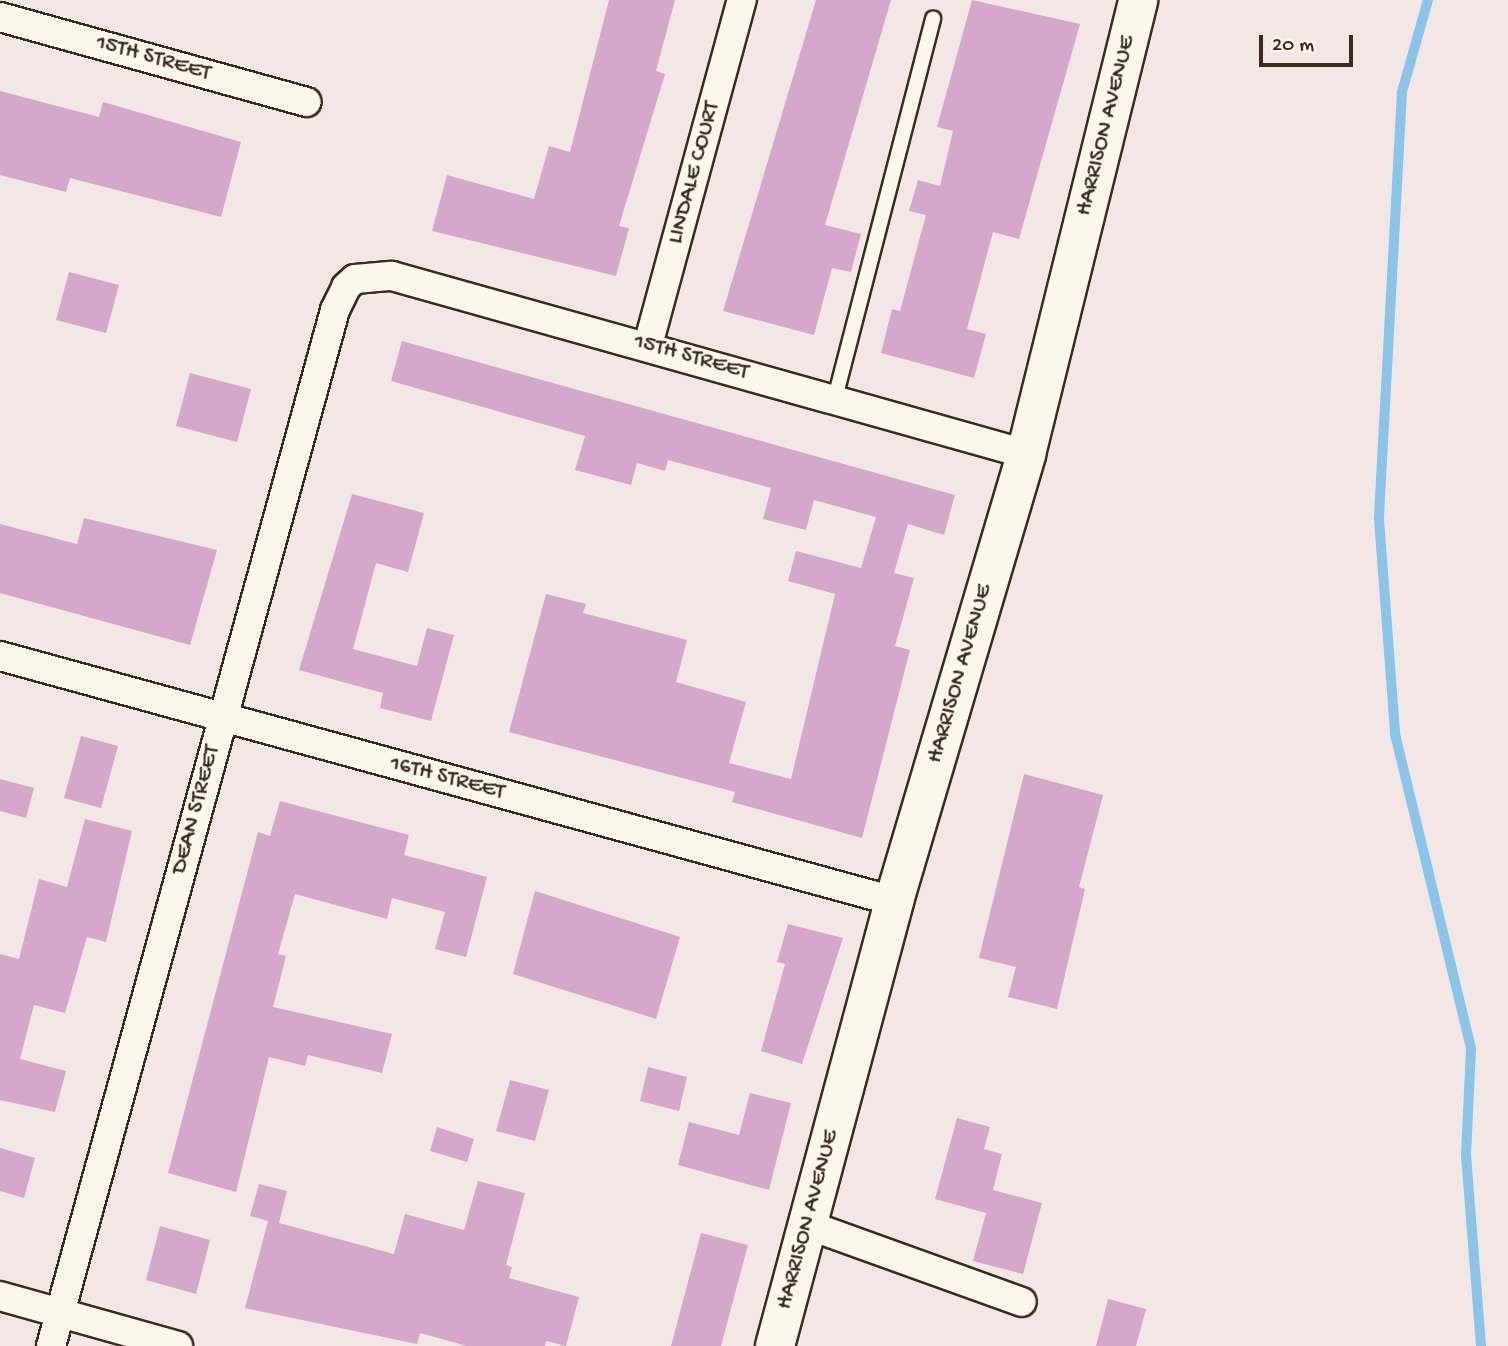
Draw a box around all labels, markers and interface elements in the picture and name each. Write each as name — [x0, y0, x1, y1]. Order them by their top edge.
scale bar — [1263, 21, 1358, 65]
street label: 15TH STREET — [93, 29, 213, 89]
street label: HARRISON AVENUE — [1071, 33, 1143, 219]
text: 20 m — [1272, 34, 1314, 59]
street label: LINDALE COURT — [663, 99, 727, 247]
street label: 15TH STREET — [631, 328, 751, 388]
street label: HARRISON AVENUE — [922, 581, 1000, 767]
street label: DEAN STREET — [167, 742, 227, 878]
street label: 16TH STREET — [387, 750, 507, 808]
street label: HARRISON AVENUE — [772, 1127, 846, 1313]

